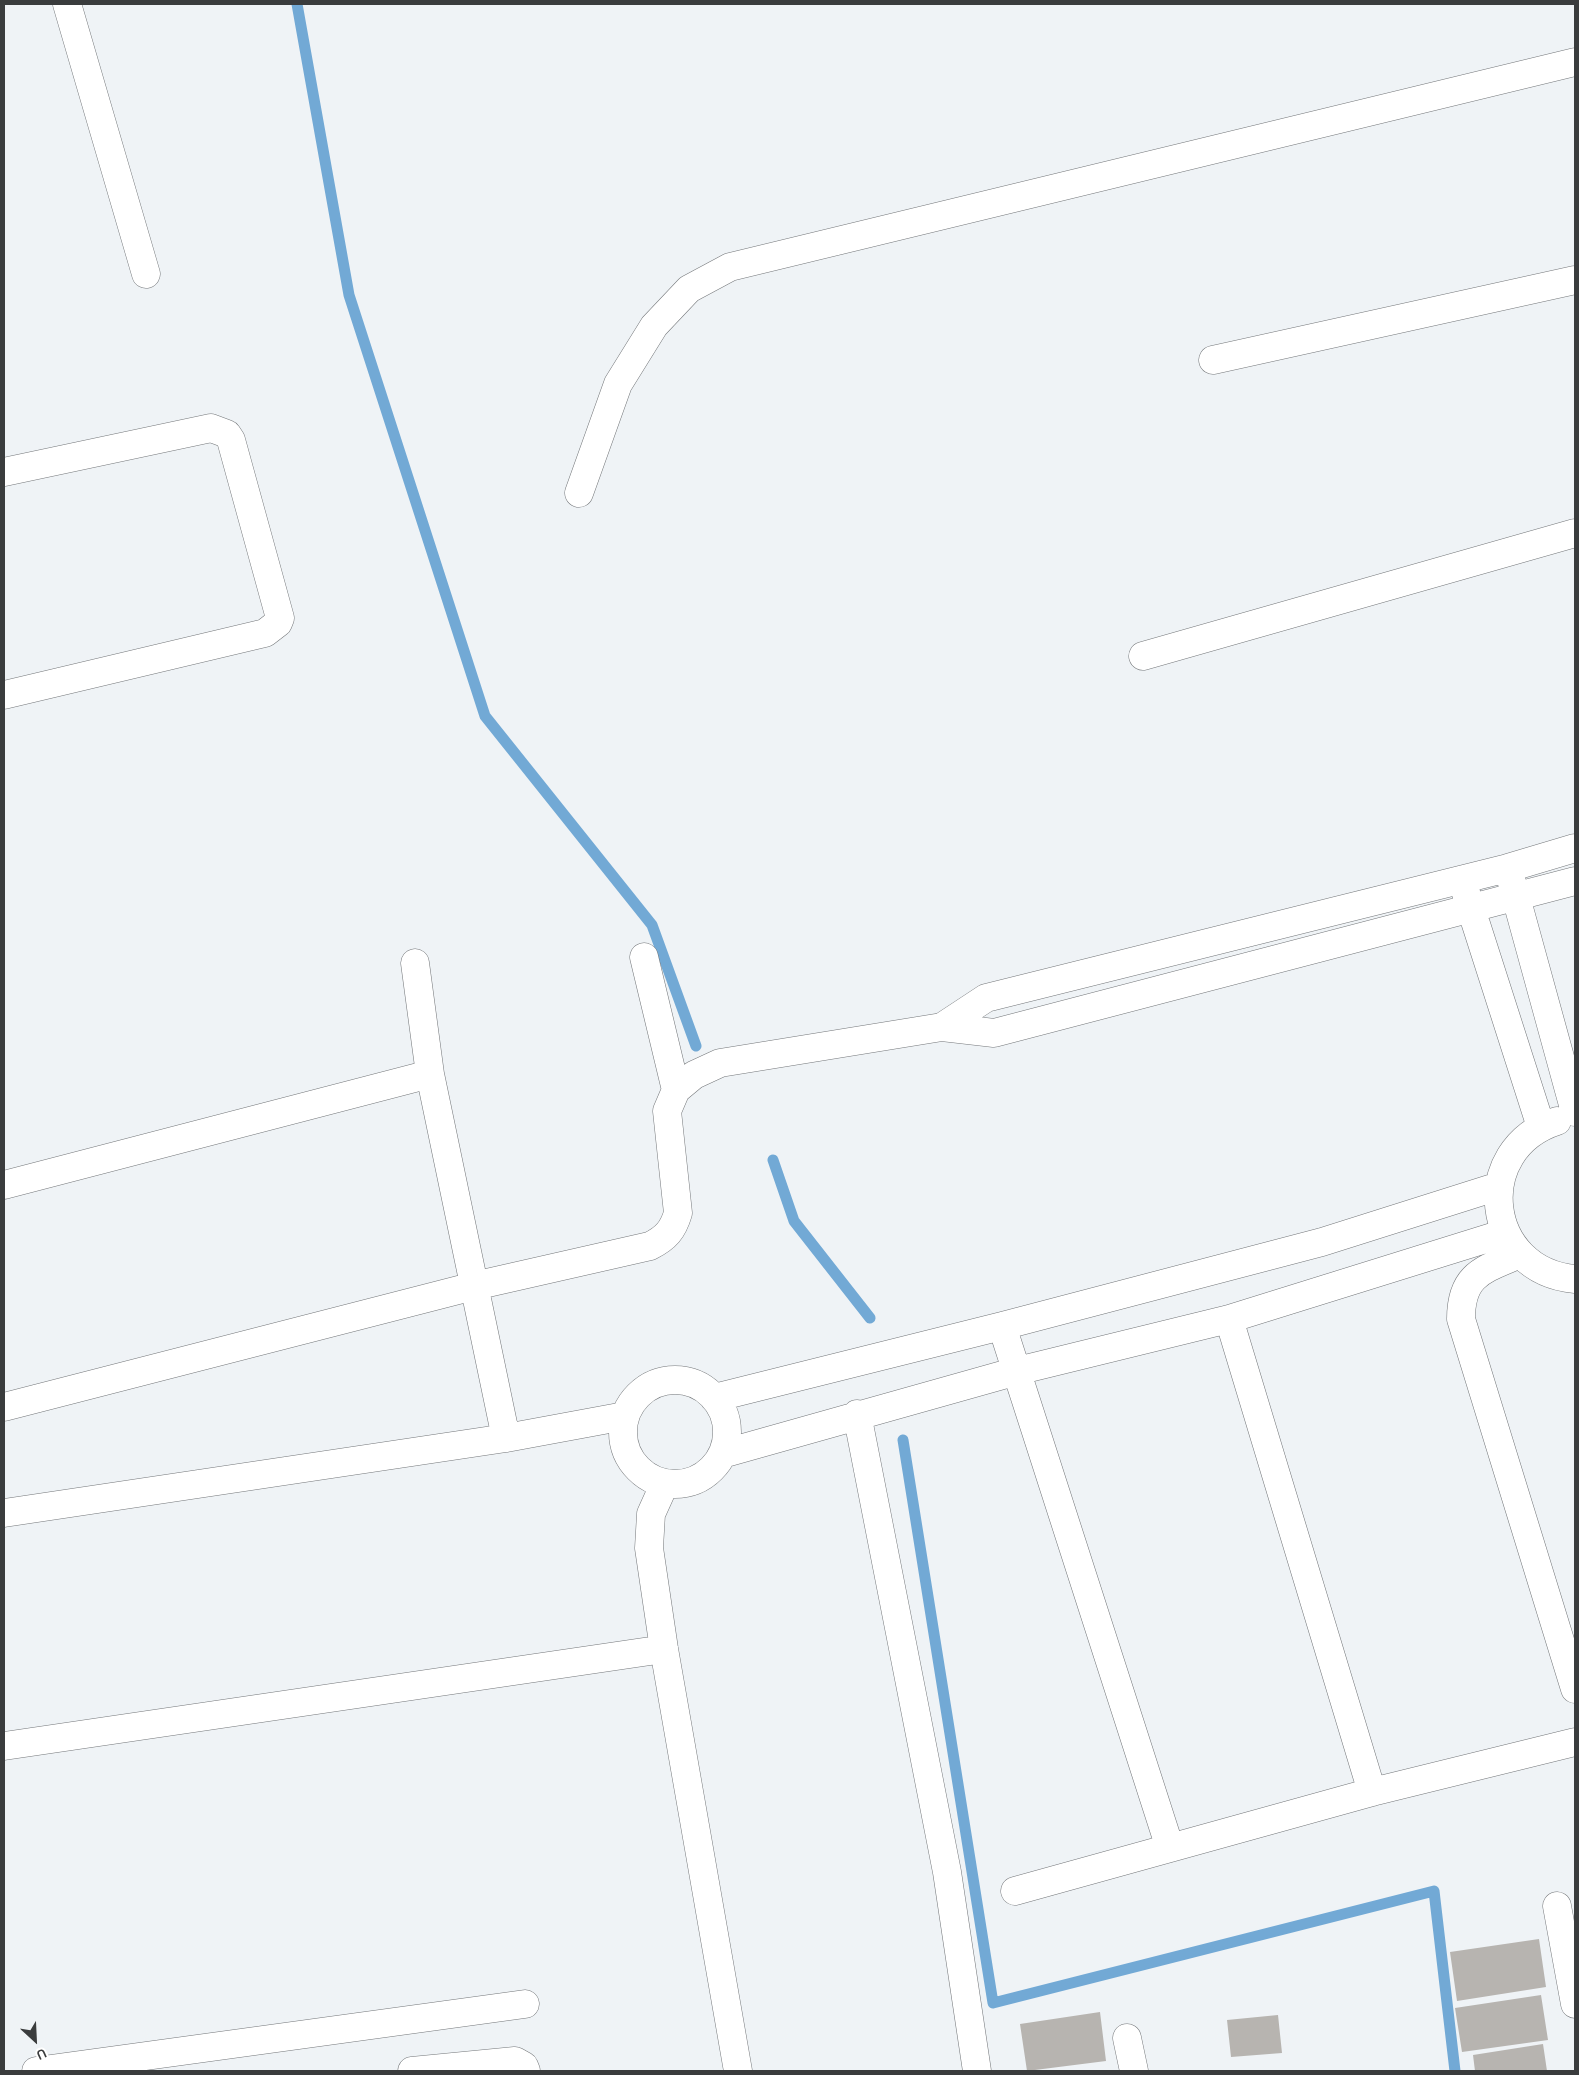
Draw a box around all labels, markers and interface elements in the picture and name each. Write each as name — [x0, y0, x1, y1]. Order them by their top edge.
north arrow — [10, 2015, 60, 2065]
text: U — [34, 2044, 50, 2064]

